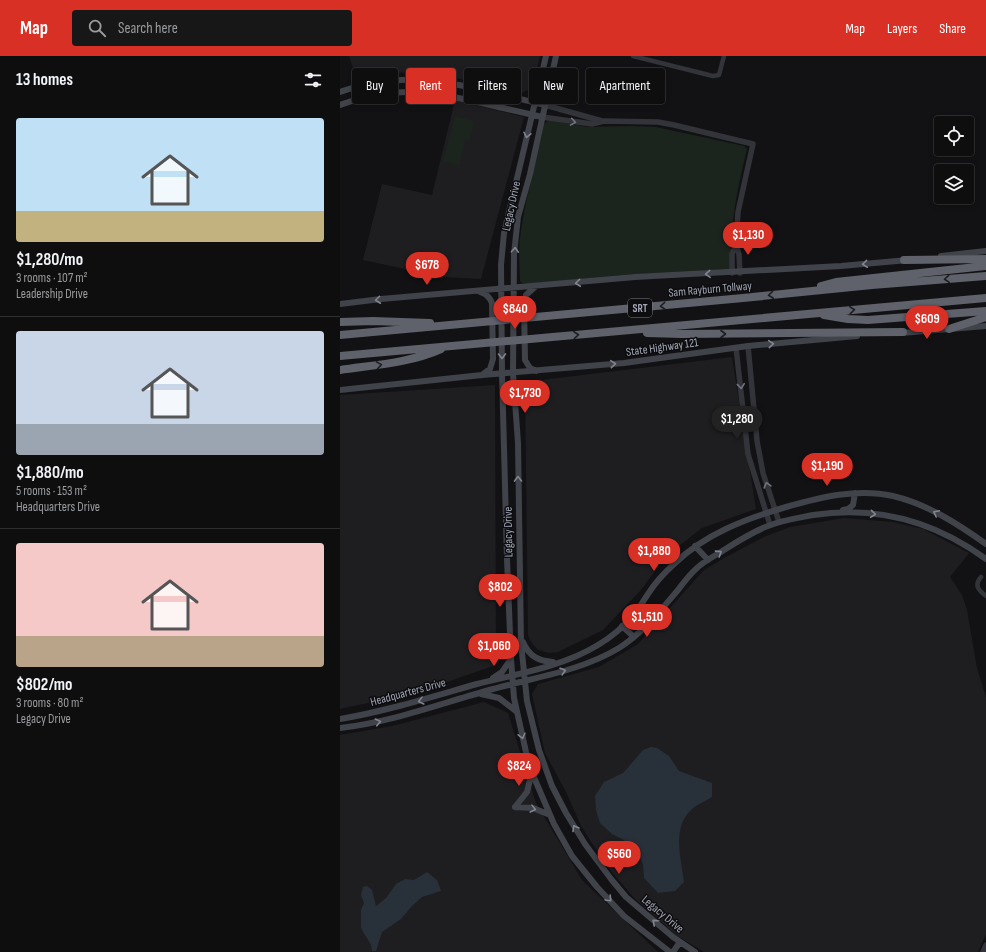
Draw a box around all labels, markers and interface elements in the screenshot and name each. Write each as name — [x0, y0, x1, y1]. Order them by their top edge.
search box — [72, 10, 352, 46]
text: Map — [20, 17, 48, 40]
icon: search — [86, 17, 108, 39]
text: Search here — [118, 19, 178, 38]
text: Map — [845, 20, 865, 37]
text: Layers — [887, 20, 917, 37]
text: Share — [939, 20, 966, 37]
chip: Buy — [352, 68, 398, 104]
chip: Rent — [406, 68, 456, 104]
chip: Filters — [464, 68, 521, 104]
chip: New — [529, 68, 578, 104]
chip: Apartment — [586, 68, 665, 104]
icon: filters — [302, 69, 324, 91]
text: 13 homes — [16, 70, 73, 90]
map controls — [934, 116, 974, 204]
button: locate — [934, 116, 974, 156]
one-way arrow — [570, 117, 576, 126]
one-way arrow — [524, 132, 532, 138]
icon: home — [134, 144, 206, 216]
button: layers — [934, 164, 974, 204]
street label: Legacy Drive — [499, 180, 524, 232]
pin: $1,130 — [715, 222, 781, 256]
text: $1,130 — [732, 227, 764, 243]
one-way arrow — [510, 247, 519, 253]
text: $1,280/mo — [16, 250, 83, 270]
pin: $678 — [403, 252, 451, 286]
text: $678 — [415, 257, 439, 273]
one-way arrow — [862, 259, 868, 268]
one-way arrow — [705, 269, 711, 278]
text: 3 rooms · 107 m² — [16, 270, 88, 286]
one-way arrow — [944, 274, 950, 283]
one-way arrow — [575, 278, 581, 287]
street label: Sam Rayburn Tollway — [668, 278, 753, 301]
text: Leadership Drive — [16, 286, 88, 302]
one-way arrow — [768, 291, 774, 300]
one-way arrow — [375, 295, 381, 304]
pin: $840 — [491, 296, 539, 330]
road number: SRT — [628, 299, 652, 317]
text: $840 — [502, 301, 528, 317]
one-way arrow — [660, 301, 666, 310]
one-way arrow — [849, 305, 855, 314]
pin: $609 — [903, 306, 951, 340]
text: $609 — [914, 311, 940, 327]
one-way arrow — [720, 330, 726, 338]
one-way arrow — [573, 331, 579, 340]
street label: State Highway 121 — [625, 335, 700, 360]
one-way arrow — [768, 339, 774, 348]
one-way arrow — [498, 353, 506, 359]
icon: home — [134, 357, 206, 429]
one-way arrow — [610, 360, 616, 369]
one-way arrow — [376, 361, 382, 369]
pin: $1,730 — [492, 380, 558, 414]
one-way arrow — [736, 383, 745, 390]
text: $1,730 — [509, 385, 541, 401]
pin: $1,280 — [704, 406, 770, 440]
text: $1,280 — [720, 411, 754, 427]
pin: $1,190 — [794, 453, 860, 487]
text: $1,190 — [811, 458, 843, 474]
text: $1,880/mo — [16, 463, 84, 483]
one-way arrow — [514, 476, 522, 482]
one-way arrow — [763, 482, 772, 489]
text: 5 rooms · 153 m² — [16, 483, 87, 499]
text: Headquarters Drive — [16, 499, 100, 515]
street label: Legacy Drive — [501, 506, 516, 557]
one-way arrow — [870, 509, 876, 518]
one-way arrow — [932, 510, 940, 517]
pin: $1,880 — [621, 538, 687, 572]
text: $1,880 — [637, 543, 671, 559]
one-way arrow — [715, 550, 722, 558]
icon: home — [134, 569, 206, 641]
pin: $802 — [476, 574, 524, 608]
text: $802 — [488, 579, 512, 595]
pin: $1,510 — [614, 604, 680, 638]
text: $1,510 — [631, 609, 663, 625]
pin: $1,060 — [461, 633, 527, 667]
text: $1,060 — [477, 638, 511, 654]
one-way arrow — [559, 667, 566, 676]
text: $802/mo — [16, 675, 72, 695]
street label: Headquarters Drive — [369, 675, 448, 710]
text: 3 rooms · 80 m² — [16, 695, 84, 711]
one-way arrow — [417, 696, 424, 705]
text: Legacy Drive — [16, 711, 71, 727]
one-way arrow — [375, 718, 382, 726]
one-way arrow — [517, 732, 525, 739]
pin: $824 — [495, 753, 543, 787]
text: $824 — [507, 758, 531, 774]
one-way arrow — [529, 804, 536, 813]
one-way arrow — [572, 825, 579, 832]
pin: $560 — [595, 841, 643, 875]
text: $560 — [607, 846, 631, 862]
street label: Legacy Drive — [638, 892, 687, 937]
one-way arrow — [604, 895, 611, 902]
one-way arrow — [652, 920, 660, 927]

